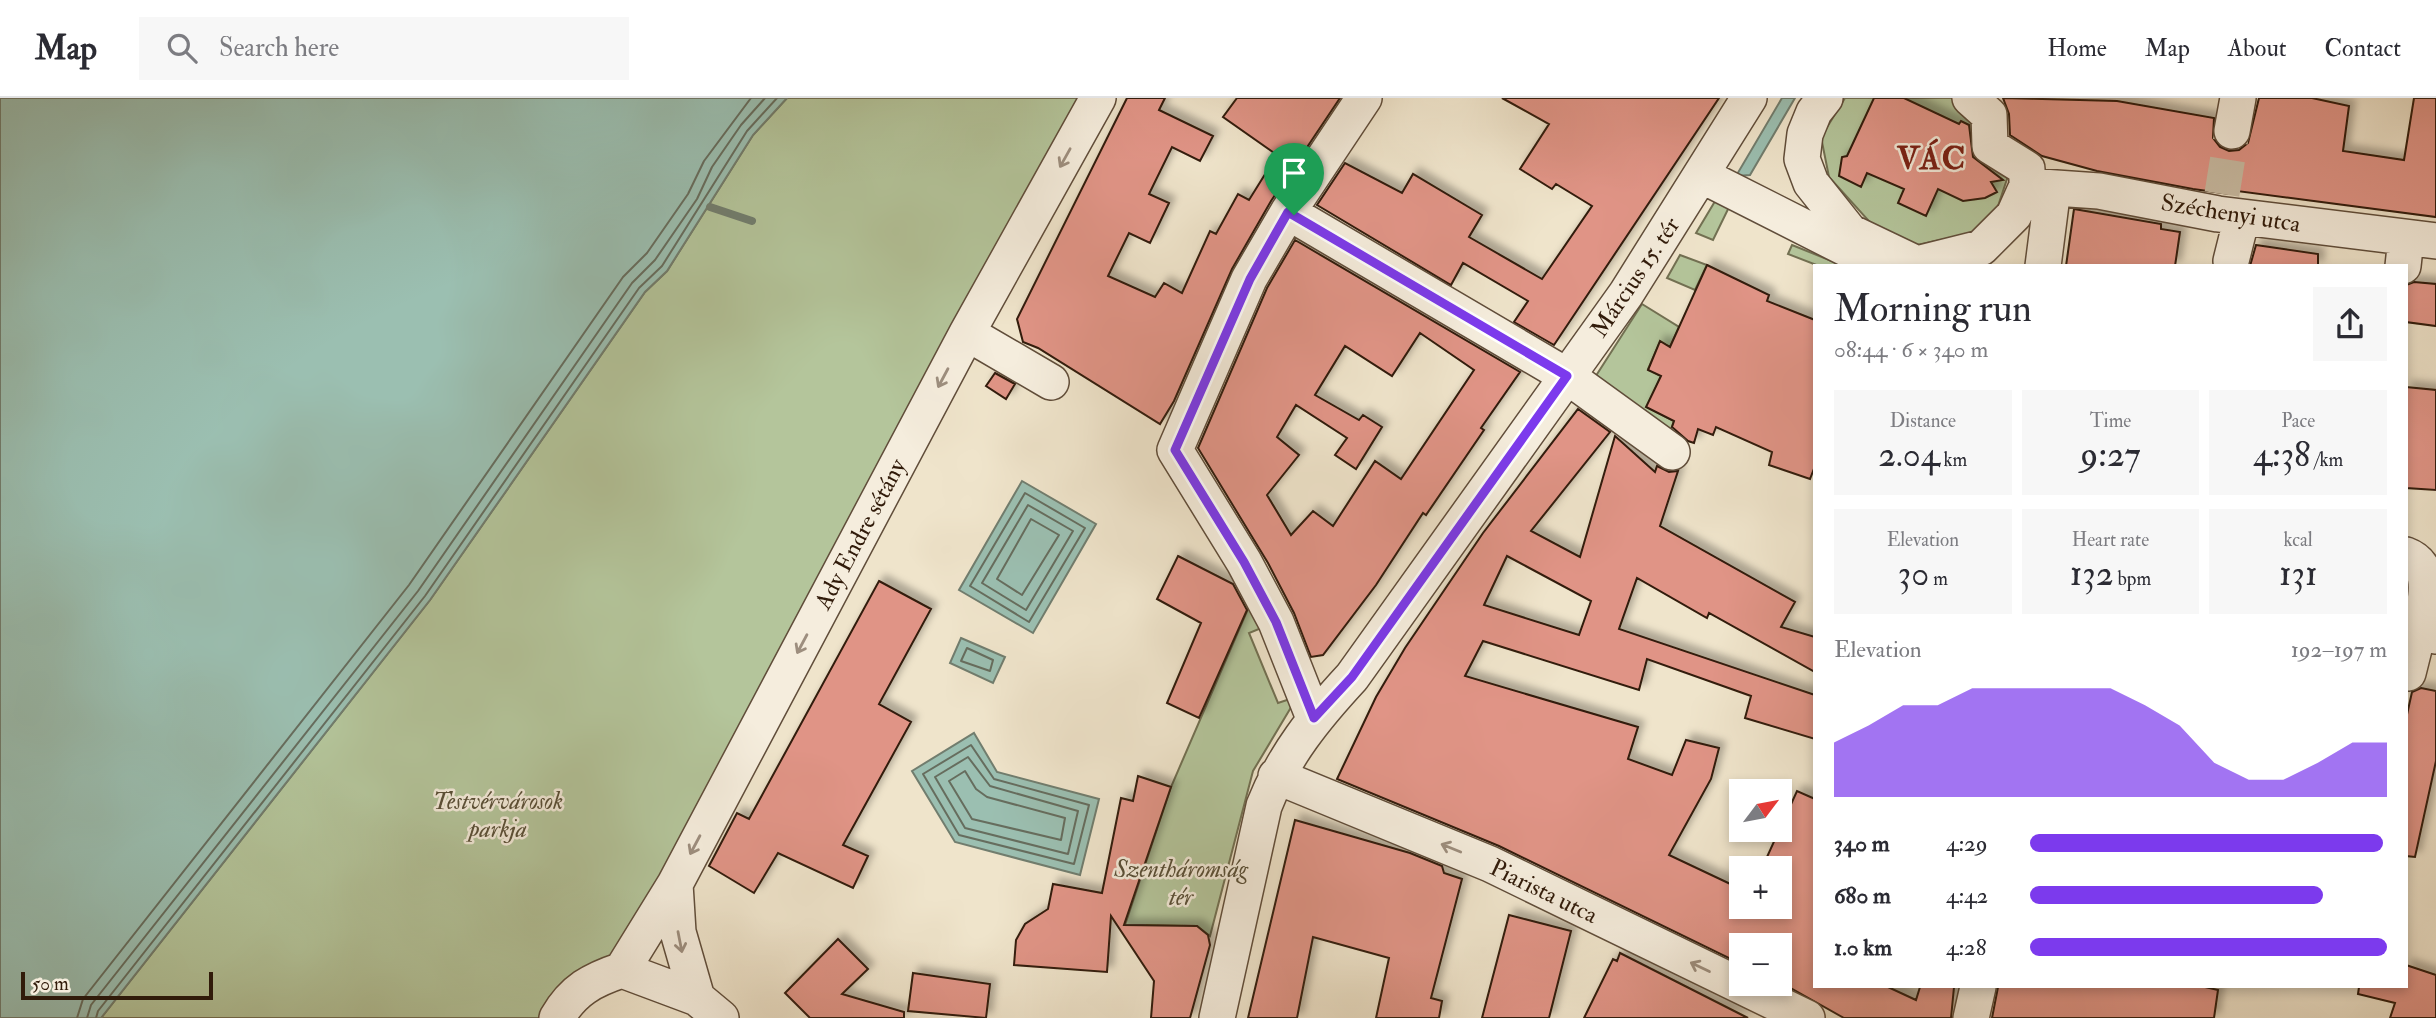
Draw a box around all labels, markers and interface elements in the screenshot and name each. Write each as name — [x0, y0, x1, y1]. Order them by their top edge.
search box — [139, 17, 629, 80]
text: Map — [35, 28, 97, 69]
icon: search — [163, 29, 201, 67]
text: Search here — [219, 32, 339, 64]
text: Home — [2047, 33, 2107, 64]
text: Map — [2145, 33, 2190, 64]
text: About — [2228, 33, 2287, 64]
text: Contact — [2325, 33, 2401, 64]
district label: VÁC — [1896, 138, 1967, 179]
pin — [1264, 143, 1324, 215]
one-way arrow — [1058, 147, 1072, 167]
icon: arrive — [1275, 154, 1313, 192]
street label: Széchenyi utca — [2159, 187, 2304, 240]
street label: Március 15. tér — [1584, 211, 1687, 343]
text: Morning run — [1834, 285, 2032, 333]
button: share — [2313, 287, 2387, 361]
text: 08:44 · 6 × 340 m — [1834, 335, 1988, 364]
one-way arrow — [936, 367, 949, 388]
text: Distance — [1890, 409, 1956, 433]
text: Time — [2090, 409, 2131, 433]
text: Pace — [2281, 409, 2315, 433]
text: 2.04 — [1878, 433, 1940, 477]
text: 9:27 — [2080, 433, 2141, 477]
text: 4:38 — [2253, 433, 2311, 477]
text: km — [1940, 448, 1967, 472]
text: /km — [2311, 448, 2343, 472]
street label: Ady Endre sétány — [807, 453, 913, 616]
text: Elevation — [1887, 528, 1959, 552]
text: Heart rate — [2072, 528, 2149, 552]
text: kcal — [2284, 528, 2313, 552]
text: 30 — [1898, 552, 1929, 596]
text: 132 — [2070, 552, 2113, 596]
text: 131 — [2279, 552, 2317, 596]
text: m — [1929, 567, 1948, 591]
text: bpm — [2113, 567, 2151, 591]
one-way arrow — [795, 633, 808, 654]
text: Elevation — [1834, 635, 1922, 664]
text: 192–197 m — [2291, 635, 2387, 664]
north arrow — [1729, 779, 1792, 842]
map controls — [1729, 779, 1792, 996]
park label: Testvérvárosok parkja — [433, 786, 563, 845]
text: 340 m — [1834, 829, 1890, 858]
text: 4:29 — [1946, 829, 1988, 858]
one-way arrow — [688, 834, 702, 855]
one-way arrow — [1441, 840, 1462, 853]
street label: Piarista utca — [1485, 852, 1604, 931]
park label: Szentháromság tér — [1113, 854, 1249, 913]
button: + — [1729, 856, 1792, 919]
text: 680 m — [1834, 881, 1891, 910]
text: 4:42 — [1946, 881, 1988, 910]
one-way arrow — [674, 930, 687, 953]
button: − — [1729, 933, 1792, 996]
text: 1.0 km — [1834, 933, 1892, 962]
text: 4:28 — [1946, 933, 1987, 962]
one-way arrow — [1690, 959, 1711, 973]
scale bar — [21, 969, 214, 1001]
text: 50 m — [32, 972, 69, 996]

